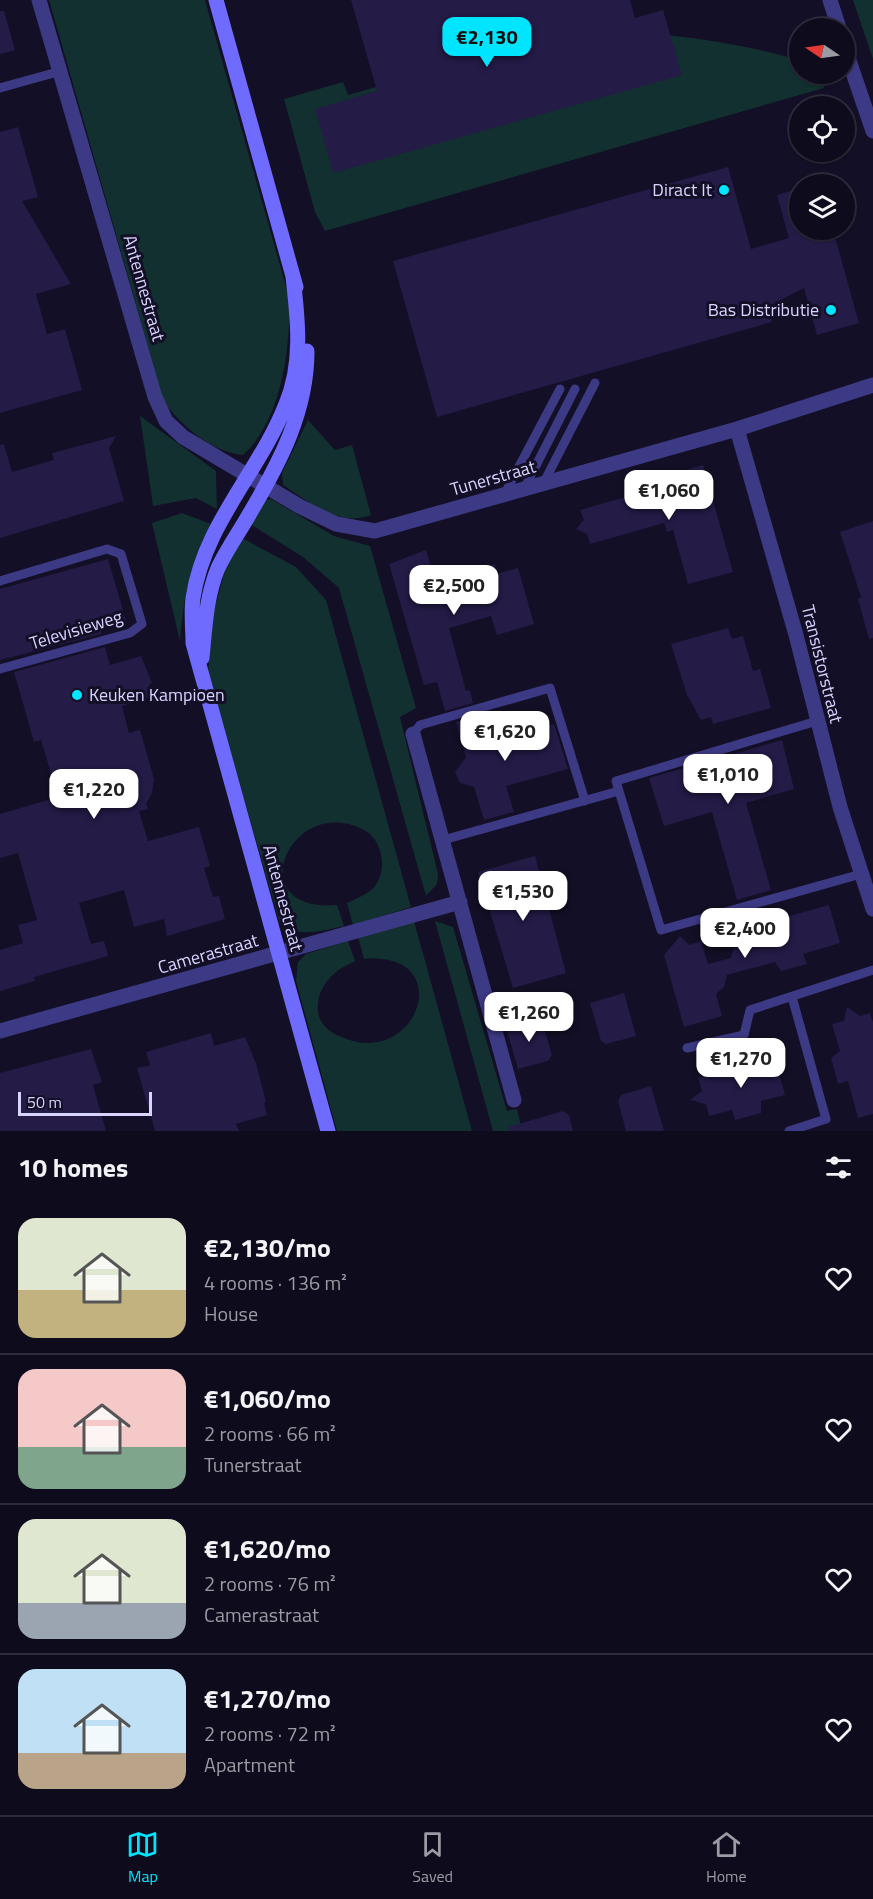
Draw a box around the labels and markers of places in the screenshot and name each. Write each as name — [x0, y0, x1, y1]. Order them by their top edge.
pin: €2,130 — [438, 17, 536, 68]
place label: Diract It — [652, 176, 713, 203]
marker: Diract It — [717, 183, 731, 197]
place label: Bas Distributie — [708, 296, 819, 323]
marker: Bas Distributie — [824, 303, 838, 317]
pin: €1,060 — [620, 470, 718, 521]
pin: €2,500 — [405, 565, 503, 616]
place label: Keuken Kampioen — [89, 681, 225, 708]
marker: Keuken Kampioen — [70, 688, 84, 702]
pin: €1,620 — [456, 711, 554, 762]
pin: €1,010 — [679, 754, 777, 805]
pin: €1,220 — [45, 769, 143, 820]
pin: €1,530 — [474, 871, 572, 922]
pin: €2,400 — [696, 908, 794, 959]
pin: €1,260 — [480, 992, 578, 1043]
pin: €1,270 — [692, 1038, 790, 1089]

